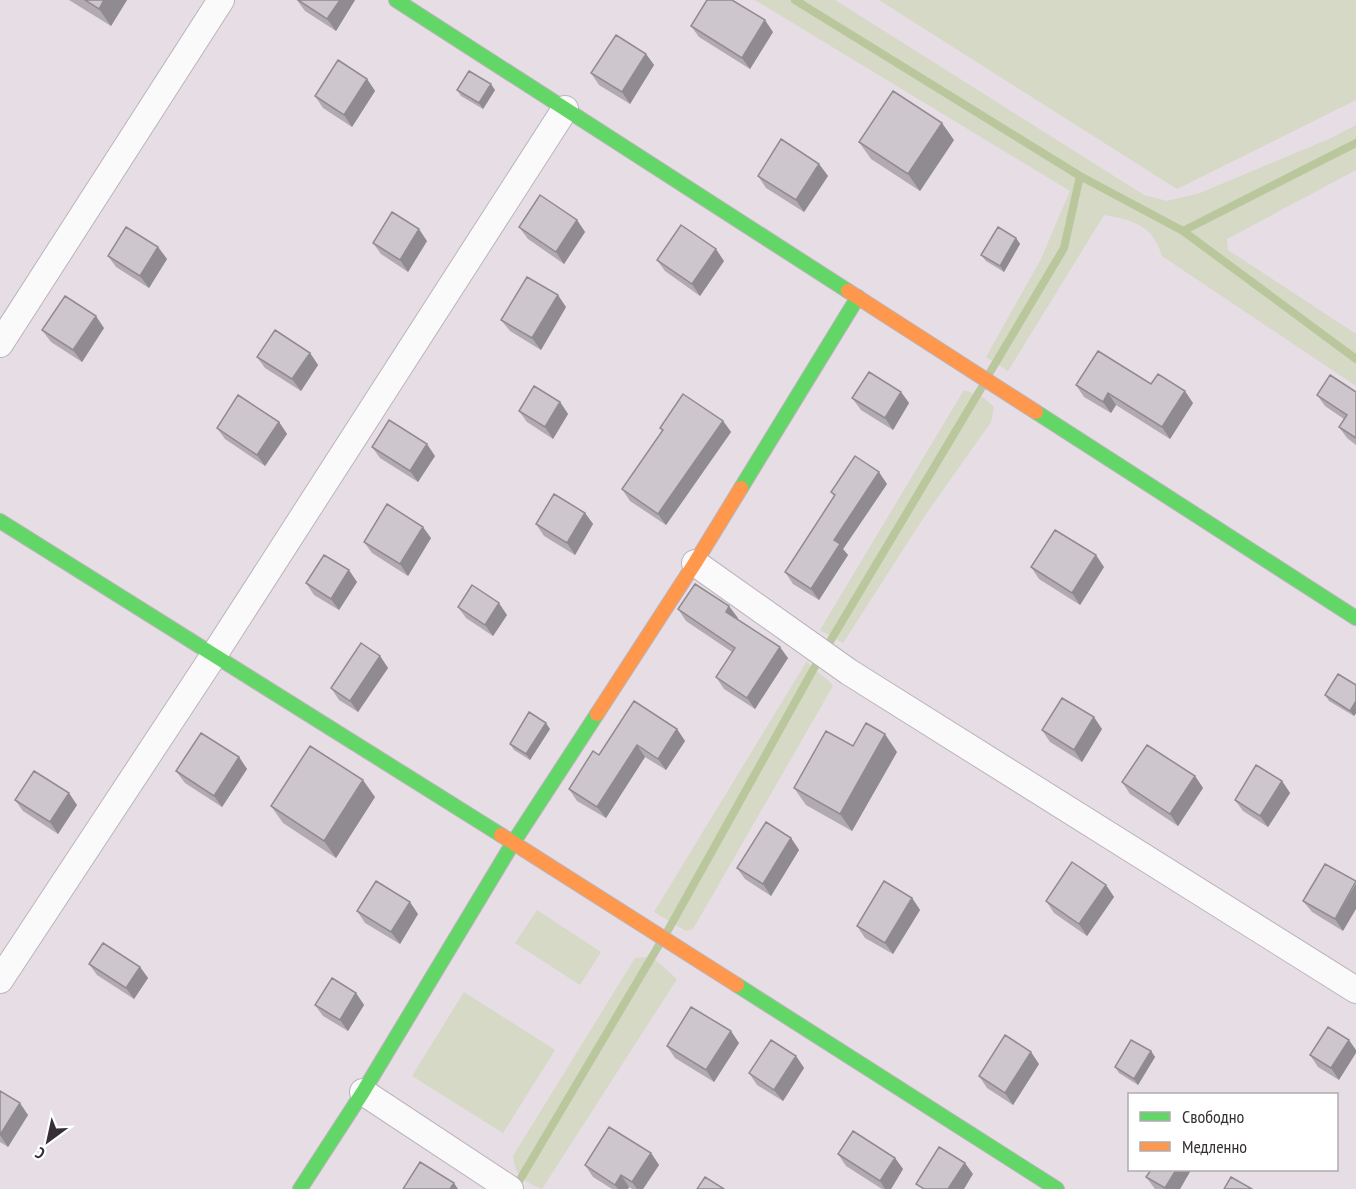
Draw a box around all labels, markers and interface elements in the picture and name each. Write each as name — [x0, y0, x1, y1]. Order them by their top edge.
legend — [1128, 1093, 1338, 1171]
text: Свободно — [1182, 1105, 1245, 1128]
north arrow — [18, 1111, 78, 1171]
text: Медленно — [1182, 1135, 1247, 1158]
text: С — [31, 1143, 48, 1164]

